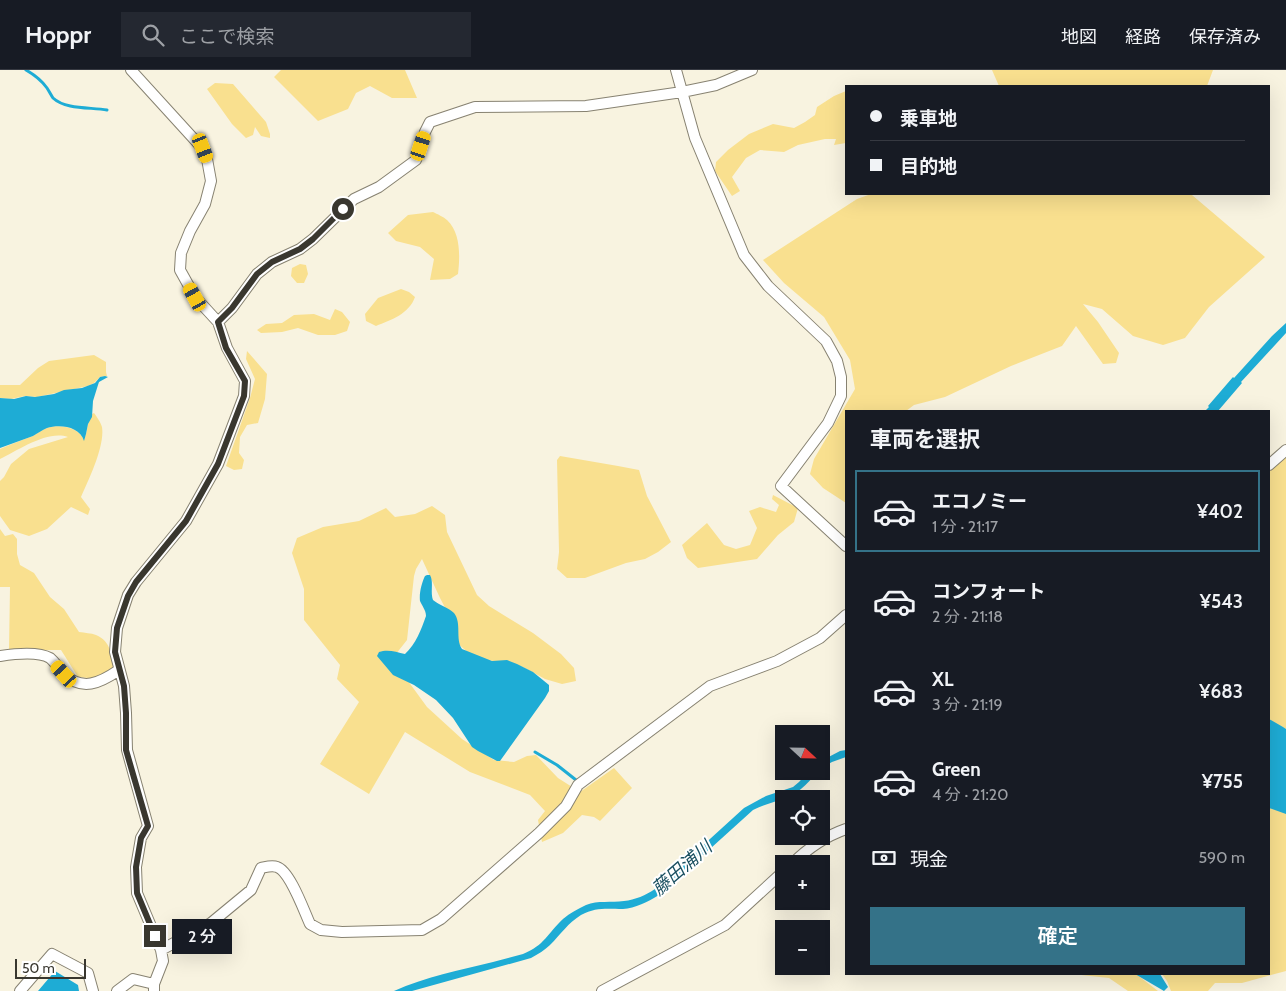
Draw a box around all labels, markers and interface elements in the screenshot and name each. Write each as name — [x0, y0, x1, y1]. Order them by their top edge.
search box — [121, 12, 471, 57]
text: Hoppr — [25, 20, 91, 49]
icon: search — [139, 21, 167, 49]
text: ここで検索 — [179, 25, 274, 48]
text: 地図 — [1061, 26, 1097, 48]
text: 経路 — [1125, 26, 1161, 48]
text: 保存済み — [1189, 26, 1261, 48]
text: 乗車地 — [900, 107, 957, 130]
car — [409, 129, 432, 163]
car — [190, 131, 215, 165]
text: 目的地 — [900, 155, 957, 178]
route start — [332, 198, 354, 220]
car — [181, 280, 208, 314]
text: 車両を選択 — [870, 426, 980, 453]
icon: car — [872, 489, 917, 534]
text: エコノミー — [932, 490, 1027, 513]
text: ¥402 — [1197, 500, 1243, 523]
text: 1 分 · 21:17 — [932, 517, 998, 536]
icon: car — [872, 579, 917, 624]
text: コンフォート — [932, 580, 1045, 603]
text: ¥543 — [1200, 590, 1243, 613]
text: 2 分 · 21:18 — [932, 607, 1003, 626]
car — [48, 658, 79, 690]
text: XL — [932, 668, 953, 691]
icon: car — [872, 669, 917, 714]
text: ¥683 — [1199, 680, 1243, 703]
text: 3 分 · 21:19 — [932, 695, 1003, 714]
north arrow — [775, 725, 830, 780]
map controls — [775, 725, 830, 975]
text: Green — [932, 758, 981, 781]
icon: car — [872, 759, 917, 804]
text: ¥755 — [1202, 770, 1243, 793]
text: 4 分 · 21:20 — [932, 785, 1008, 804]
button: locate — [775, 790, 830, 845]
water label: 藤田浦川 — [648, 835, 718, 900]
icon: cash — [870, 844, 898, 872]
text: 現金 — [910, 848, 948, 871]
text: 590 m — [1198, 848, 1245, 867]
button: + — [775, 855, 830, 910]
button: 確定 — [870, 907, 1245, 965]
callout: 2 分 — [172, 918, 232, 954]
button: − — [775, 920, 830, 975]
route end — [144, 925, 166, 947]
text: 2 分 — [188, 927, 216, 946]
scale bar — [15, 956, 86, 979]
text: 50 m — [22, 959, 55, 977]

